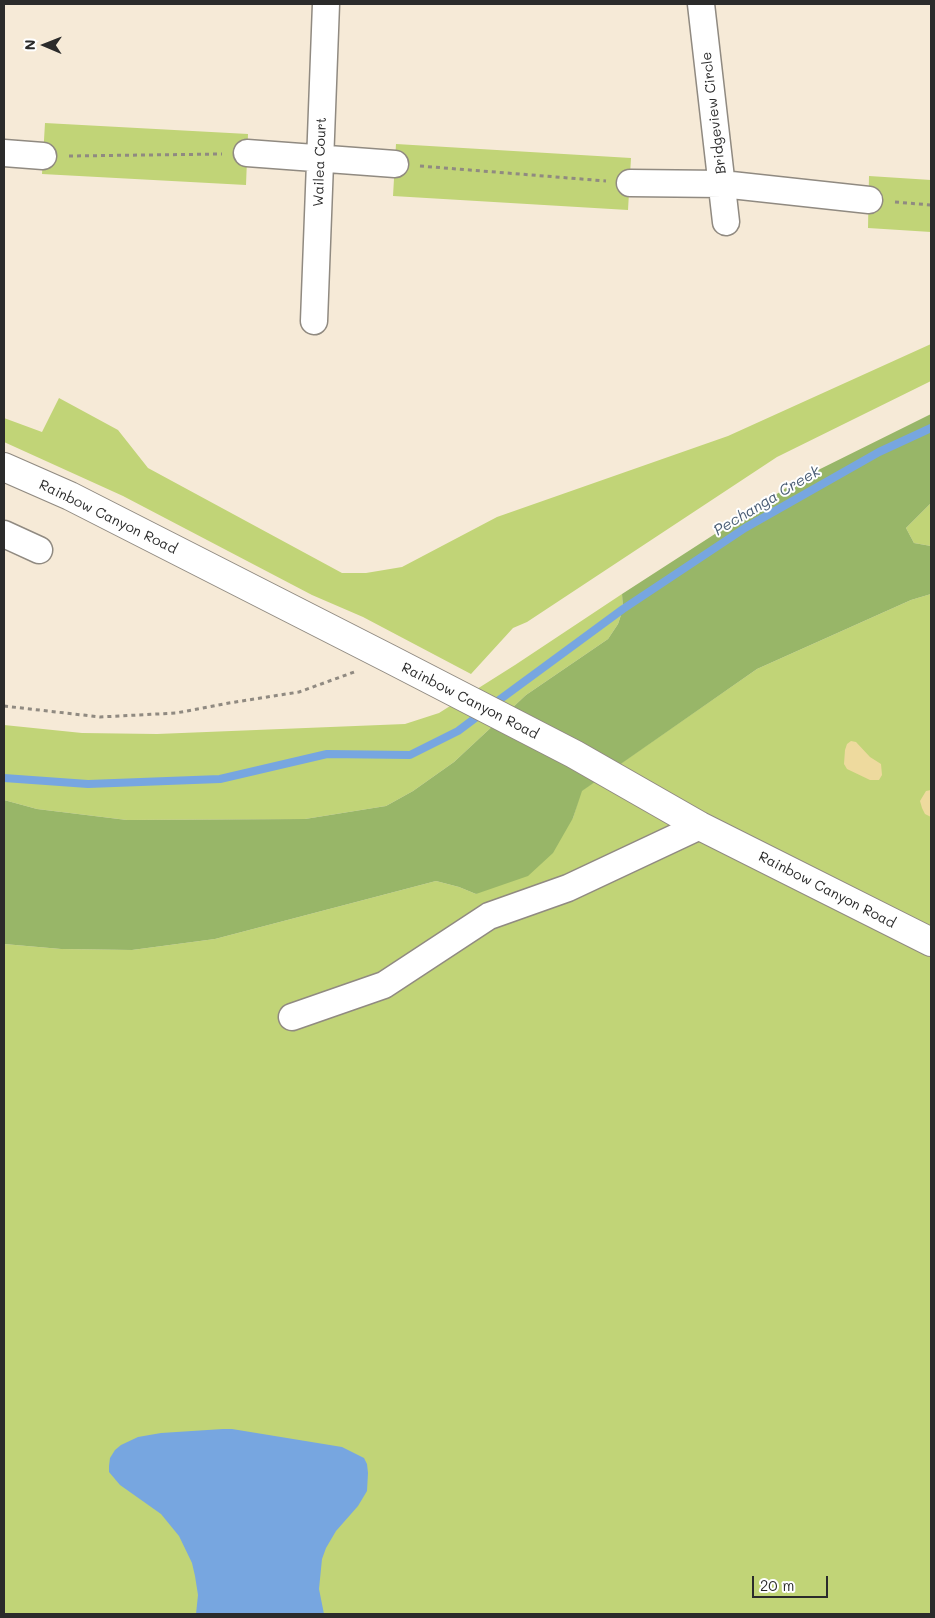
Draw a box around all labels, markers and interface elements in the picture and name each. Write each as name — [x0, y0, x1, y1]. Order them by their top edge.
north arrow — [20, 20, 70, 70]
text: N — [20, 39, 39, 50]
street label: Bridgeview Circle — [698, 51, 730, 175]
street label: Wailea Court — [310, 117, 330, 207]
water label: Pechanga Creek — [711, 462, 823, 540]
street label: Rainbow Canyon Road — [36, 476, 180, 558]
street label: Rainbow Canyon Road — [399, 659, 541, 743]
street label: Rainbow Canyon Road — [756, 848, 898, 932]
scale bar — [755, 1566, 831, 1598]
text: 20 m — [760, 1575, 794, 1595]

